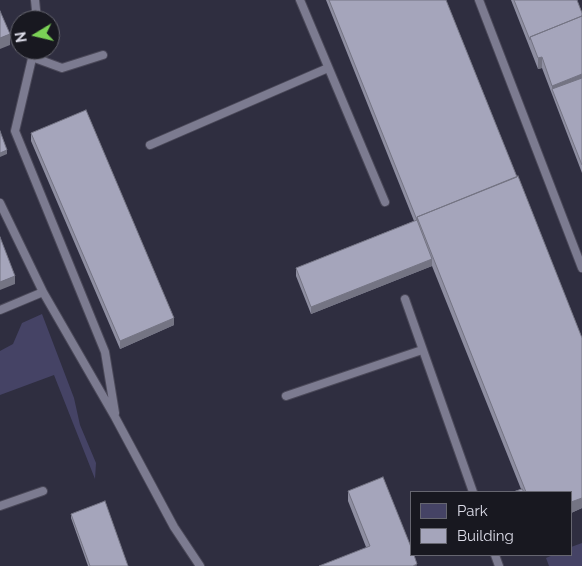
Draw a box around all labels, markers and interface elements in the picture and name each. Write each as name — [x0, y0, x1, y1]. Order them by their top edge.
north arrow — [10, 10, 60, 60]
text: N — [12, 31, 30, 44]
legend — [410, 491, 572, 556]
text: Park — [457, 502, 488, 520]
text: Building — [457, 527, 514, 545]

